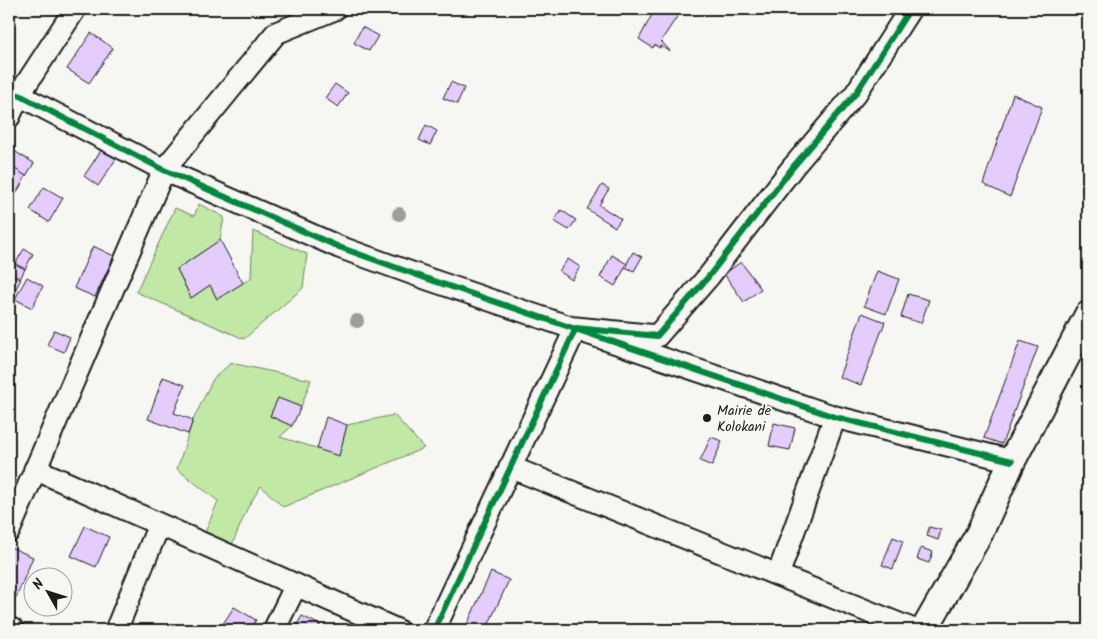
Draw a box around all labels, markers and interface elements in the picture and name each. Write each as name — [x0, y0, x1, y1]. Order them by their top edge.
place label: Mairie de Kolokani — [717, 400, 772, 438]
marker: Mairie de Kolokani — [701, 412, 713, 424]
north arrow — [22, 566, 72, 616]
text: N — [27, 574, 50, 595]

